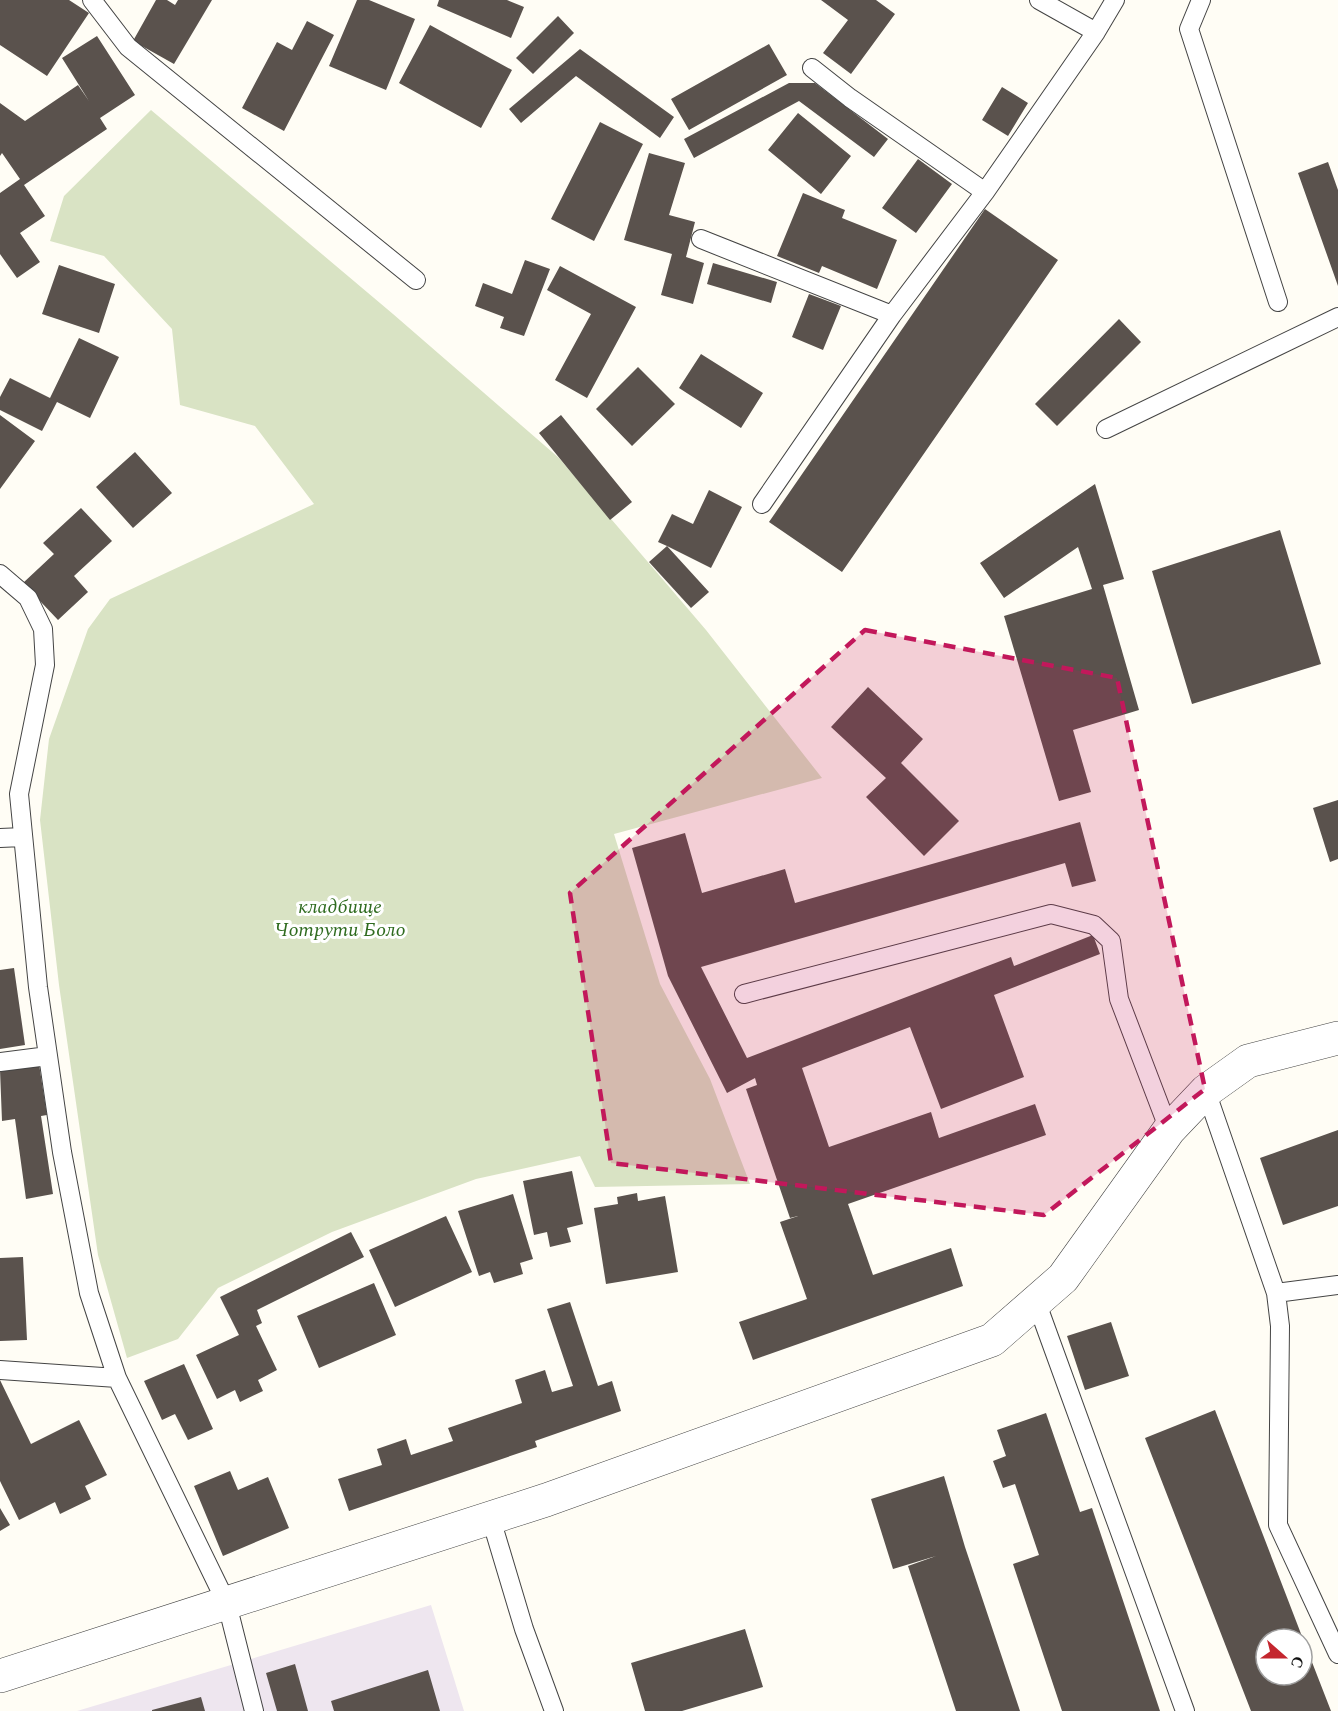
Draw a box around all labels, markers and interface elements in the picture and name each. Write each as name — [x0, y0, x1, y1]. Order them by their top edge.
park label: кладбище Чотрути Боло — [274, 892, 406, 945]
north arrow — [1254, 1627, 1314, 1687]
text: С — [1284, 1652, 1310, 1672]

